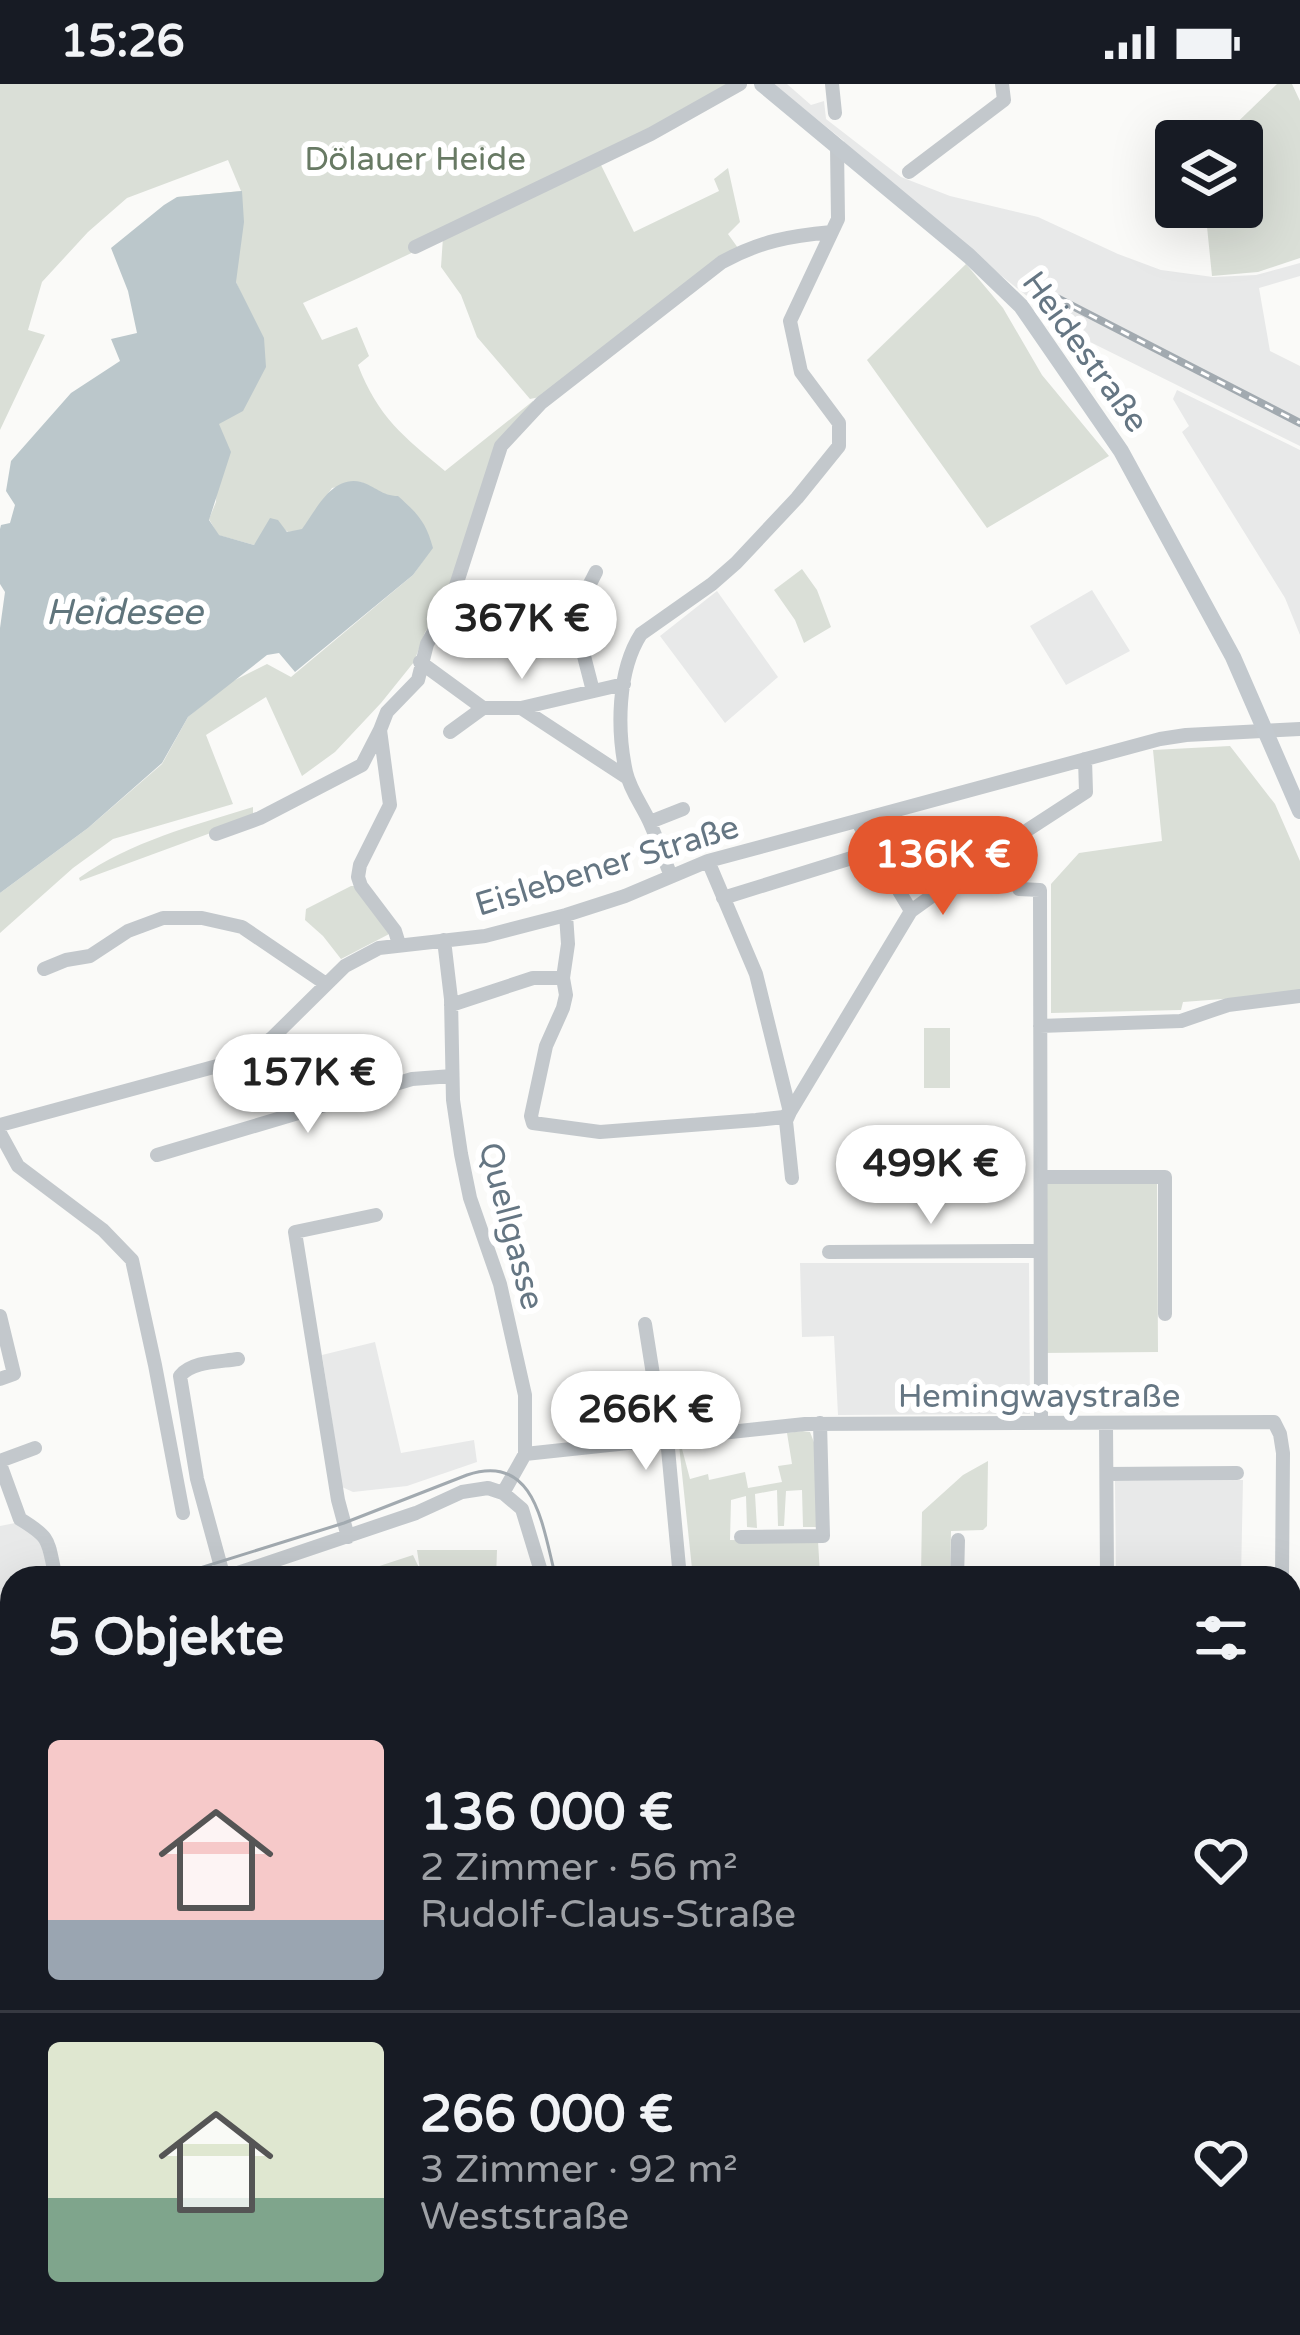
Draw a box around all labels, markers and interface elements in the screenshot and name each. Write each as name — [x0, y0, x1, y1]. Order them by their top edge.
text: 15:26 — [60, 15, 185, 69]
map controls — [1155, 120, 1263, 228]
button: layers — [1155, 120, 1263, 228]
park label: Dölauer Heide — [304, 140, 526, 179]
street label: Heidestraße — [1014, 264, 1156, 440]
pin: 367K € — [424, 580, 620, 682]
water label: Heidesee — [45, 591, 204, 634]
text: 367K € — [454, 595, 590, 642]
street label: Eislebener Straße — [470, 807, 744, 925]
pin: 136K € — [845, 816, 1041, 918]
text: 136K € — [875, 831, 1011, 878]
pin: 157K € — [210, 1034, 406, 1136]
text: 157K € — [240, 1049, 376, 1096]
pin: 499K € — [833, 1125, 1029, 1227]
street label: Quellgasse — [470, 1138, 552, 1314]
text: 499K € — [863, 1140, 999, 1187]
pin: 266K € — [548, 1371, 744, 1473]
street label: Hemingwaystraße — [898, 1377, 1180, 1416]
text: 266K € — [578, 1386, 714, 1433]
icon: filters — [1188, 1605, 1254, 1671]
text: 5 Objekte — [48, 1607, 284, 1669]
text: 136 000 € — [420, 1782, 673, 1844]
icon: home — [144, 1788, 288, 1932]
icon: heart — [1188, 1827, 1254, 1893]
text: 2 Zimmer · 56 m² — [420, 1844, 738, 1891]
text: Rudolf-Claus-Straße — [420, 1891, 796, 1938]
text: 266 000 € — [420, 2084, 673, 2146]
icon: home — [144, 2090, 288, 2234]
icon: heart — [1188, 2129, 1254, 2195]
text: 3 Zimmer · 92 m² — [420, 2146, 738, 2193]
text: Weststraße — [420, 2193, 629, 2240]

